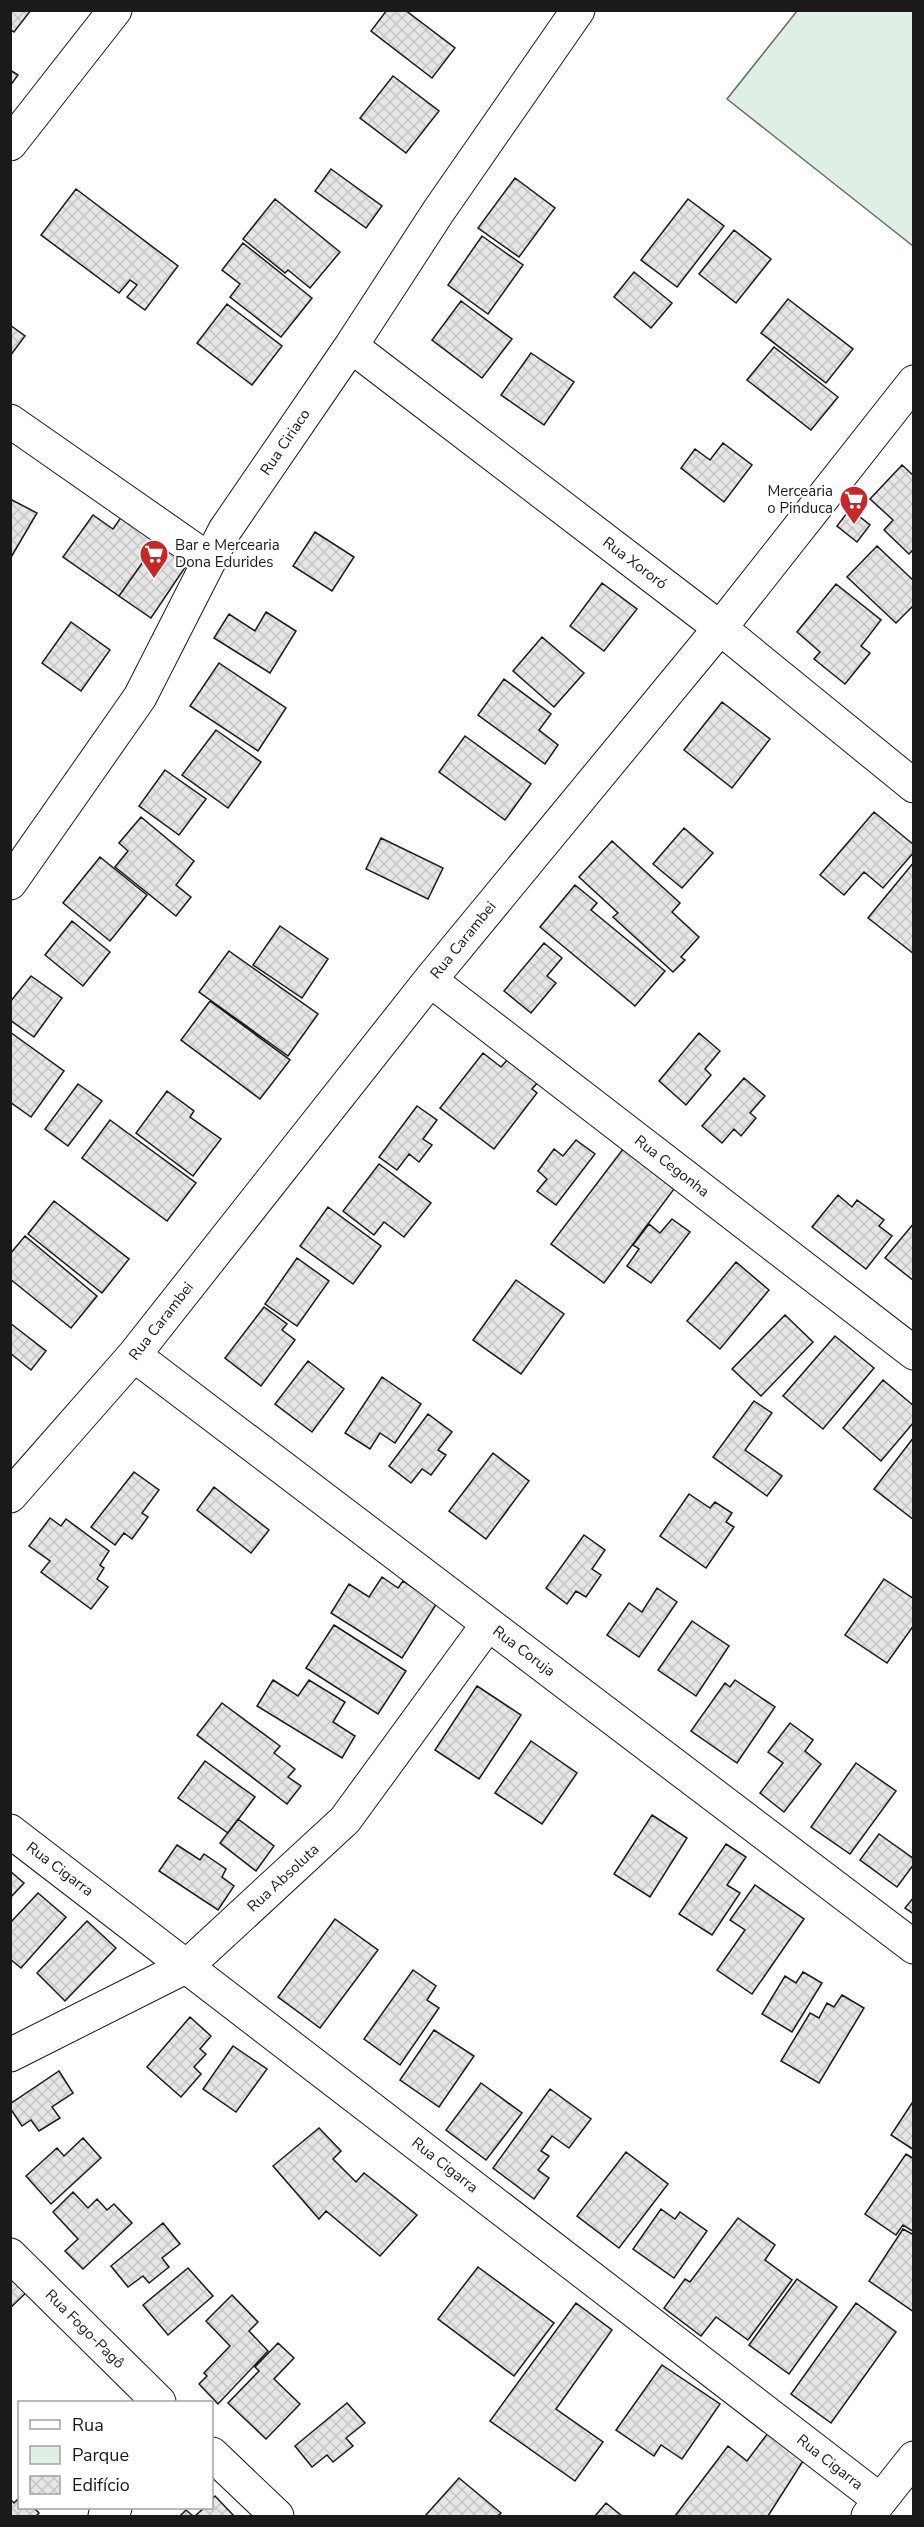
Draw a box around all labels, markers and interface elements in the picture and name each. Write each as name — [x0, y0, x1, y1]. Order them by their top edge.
street label: Rua Ciriaco — [256, 405, 314, 479]
place label: Mercearia o Pinduca — [767, 481, 833, 518]
supermarket icon: Mercearia o Pinduca — [838, 484, 870, 526]
street label: Rua Xororó — [599, 532, 671, 594]
place label: Bar e Mercearia Dona Edurides — [175, 535, 280, 572]
supermarket icon: Bar e Mercearia Dona Edurides — [138, 538, 170, 580]
street label: Rua Carambei — [426, 897, 500, 983]
street label: Rua Cegonha — [630, 1130, 714, 1202]
street label: Rua Carambei — [124, 1278, 198, 1364]
street label: Rua Coruja — [489, 1621, 559, 1681]
street label: Rua Cigarra — [22, 1837, 98, 1901]
street label: Rua Absoluta — [243, 1839, 323, 1917]
street label: Rua Cigarra — [408, 2133, 482, 2197]
street label: Rua Fogo-Pagô — [41, 2285, 129, 2373]
legend — [18, 2401, 213, 2509]
text: Rua — [72, 2413, 104, 2437]
street label: Rua Cigarra — [793, 2430, 867, 2494]
text: Parque — [72, 2443, 129, 2467]
text: Edifício — [72, 2473, 130, 2497]

